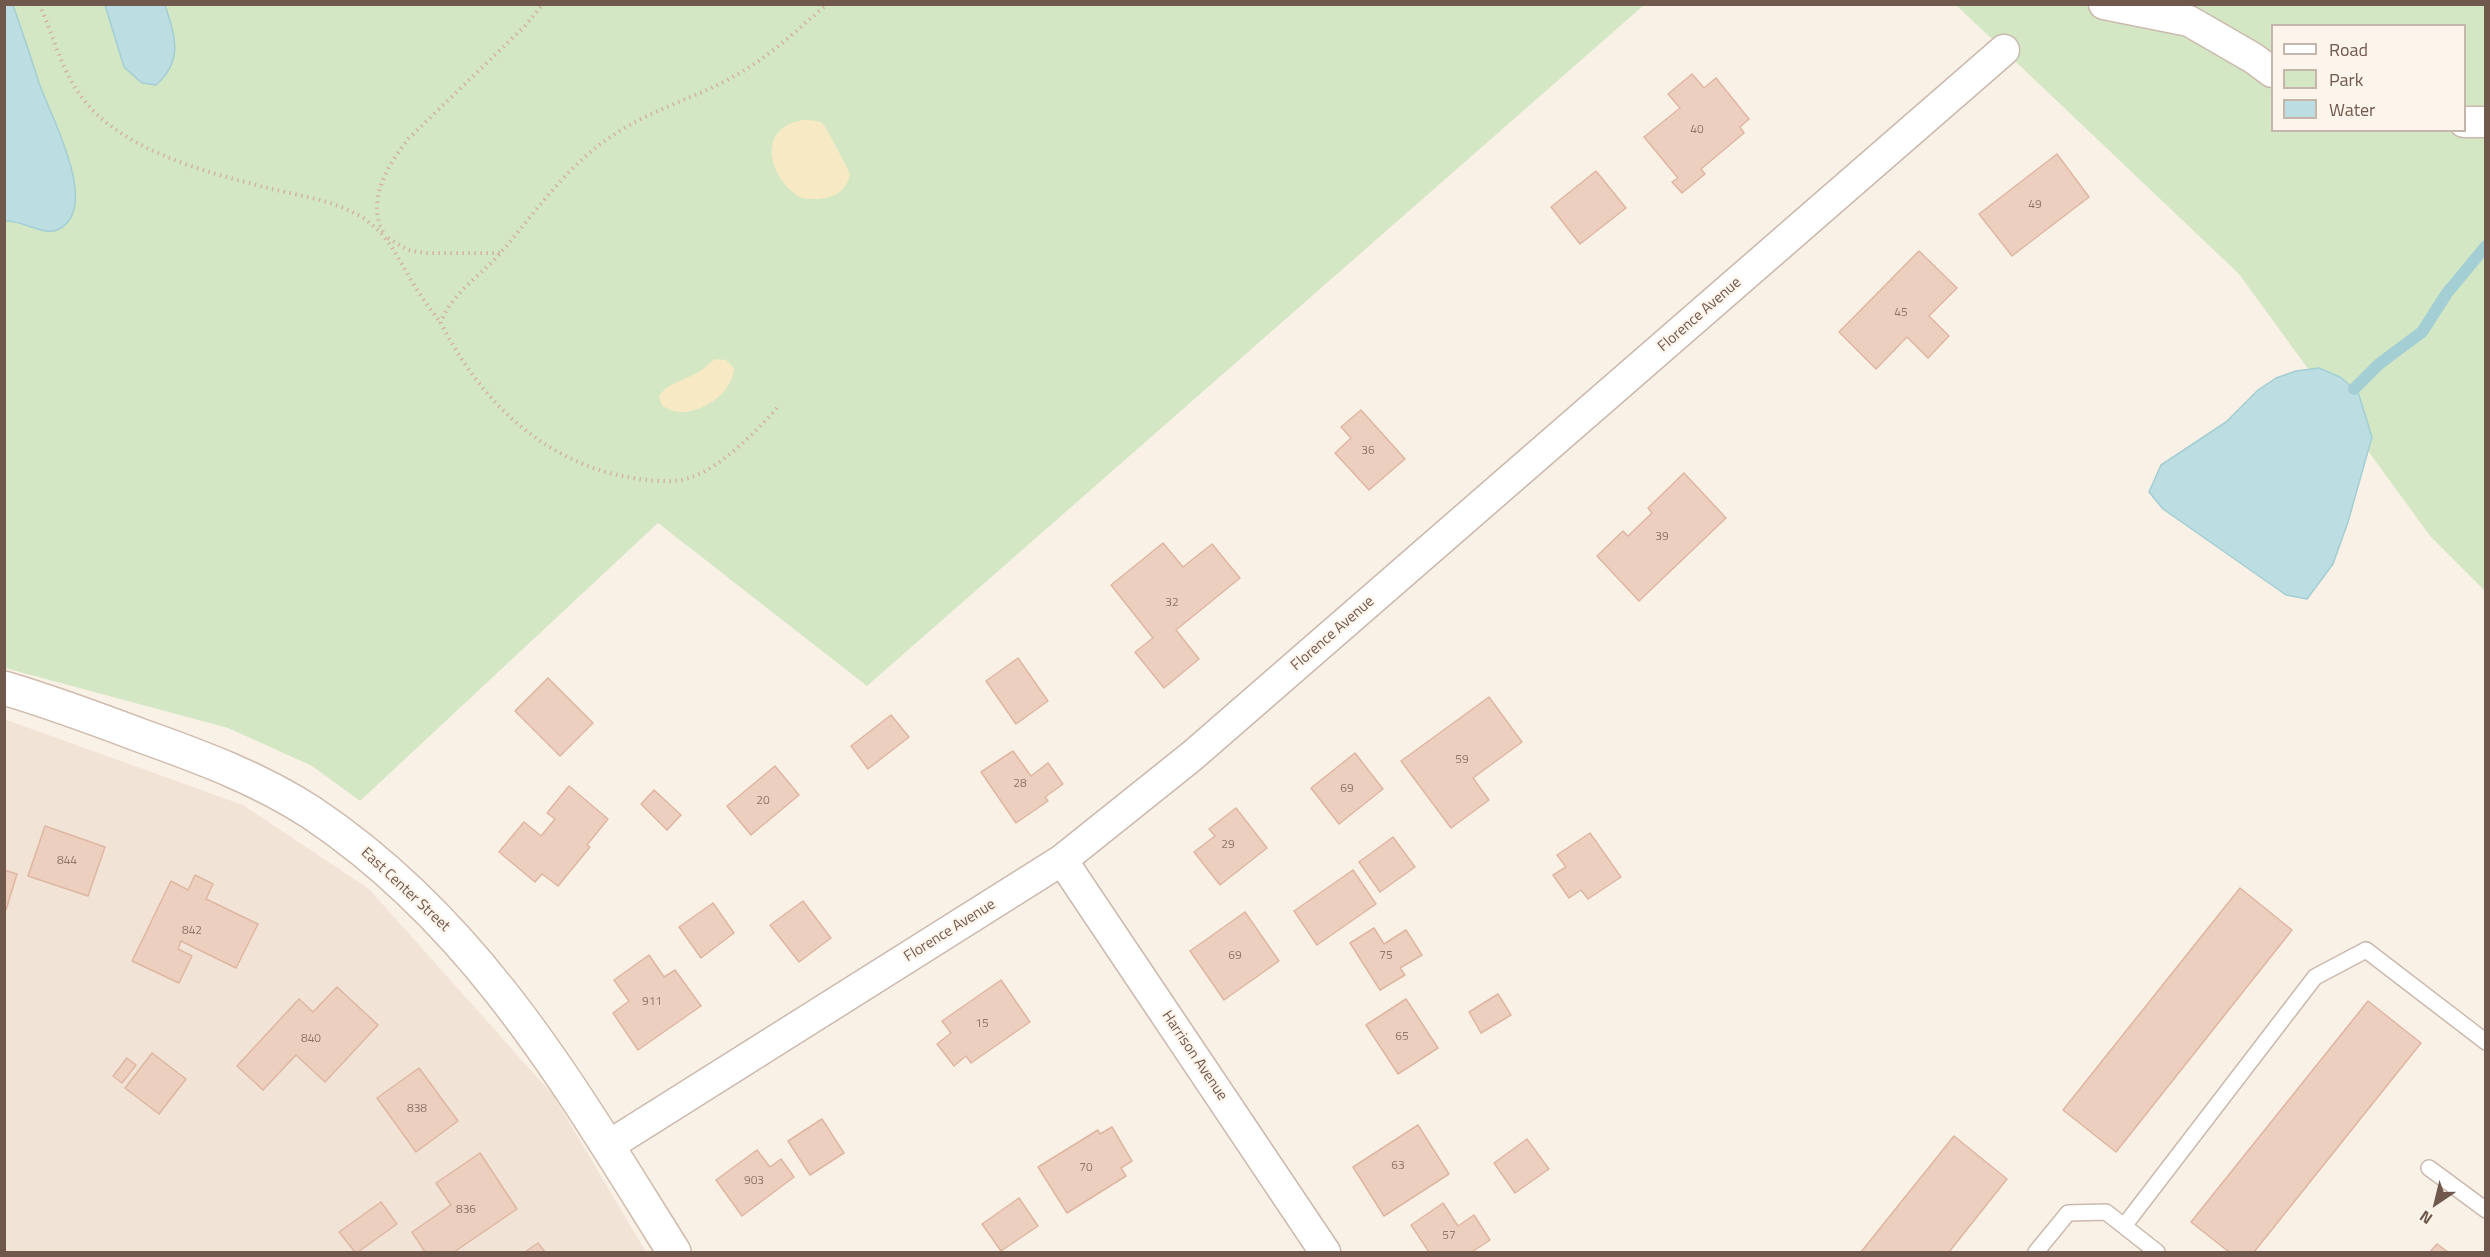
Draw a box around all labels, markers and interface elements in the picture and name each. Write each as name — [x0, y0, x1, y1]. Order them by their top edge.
legend — [2271, 24, 2466, 132]
text: Road — [2329, 36, 2368, 63]
text: Park — [2329, 66, 2363, 93]
text: Water — [2329, 96, 2375, 123]
house number: 40 — [1690, 123, 1704, 137]
house number: 49 — [2028, 198, 2042, 212]
street label: Florence Avenue — [1655, 274, 1745, 356]
house number: 45 — [1894, 306, 1908, 320]
house number: 36 — [1361, 444, 1375, 458]
house number: 39 — [1655, 530, 1669, 544]
street label: Florence Avenue — [1288, 593, 1378, 675]
house number: 32 — [1165, 596, 1179, 610]
house number: 59 — [1455, 753, 1469, 767]
house number: 28 — [1013, 777, 1027, 791]
house number: 69 — [1340, 782, 1354, 796]
house number: 20 — [756, 794, 770, 808]
house number: 29 — [1221, 838, 1235, 852]
street label: East Center Street — [357, 844, 453, 936]
house number: 844 — [57, 854, 77, 868]
street label: Florence Avenue — [901, 896, 999, 966]
house number: 842 — [182, 924, 202, 938]
house number: 69 — [1228, 949, 1242, 963]
house number: 75 — [1379, 949, 1393, 963]
house number: 911 — [642, 995, 662, 1009]
street label: Harrison Avenue — [1157, 1008, 1231, 1104]
house number: 15 — [975, 1017, 989, 1031]
house number: 65 — [1395, 1030, 1409, 1044]
house number: 840 — [301, 1032, 321, 1046]
house number: 838 — [407, 1102, 427, 1116]
house number: 63 — [1391, 1159, 1405, 1173]
house number: 70 — [1079, 1161, 1093, 1175]
north arrow — [2406, 1173, 2466, 1233]
house number: 903 — [744, 1174, 764, 1188]
house number: 836 — [456, 1203, 476, 1217]
text: N — [2414, 1205, 2437, 1231]
house number: 57 — [1442, 1229, 1456, 1243]

